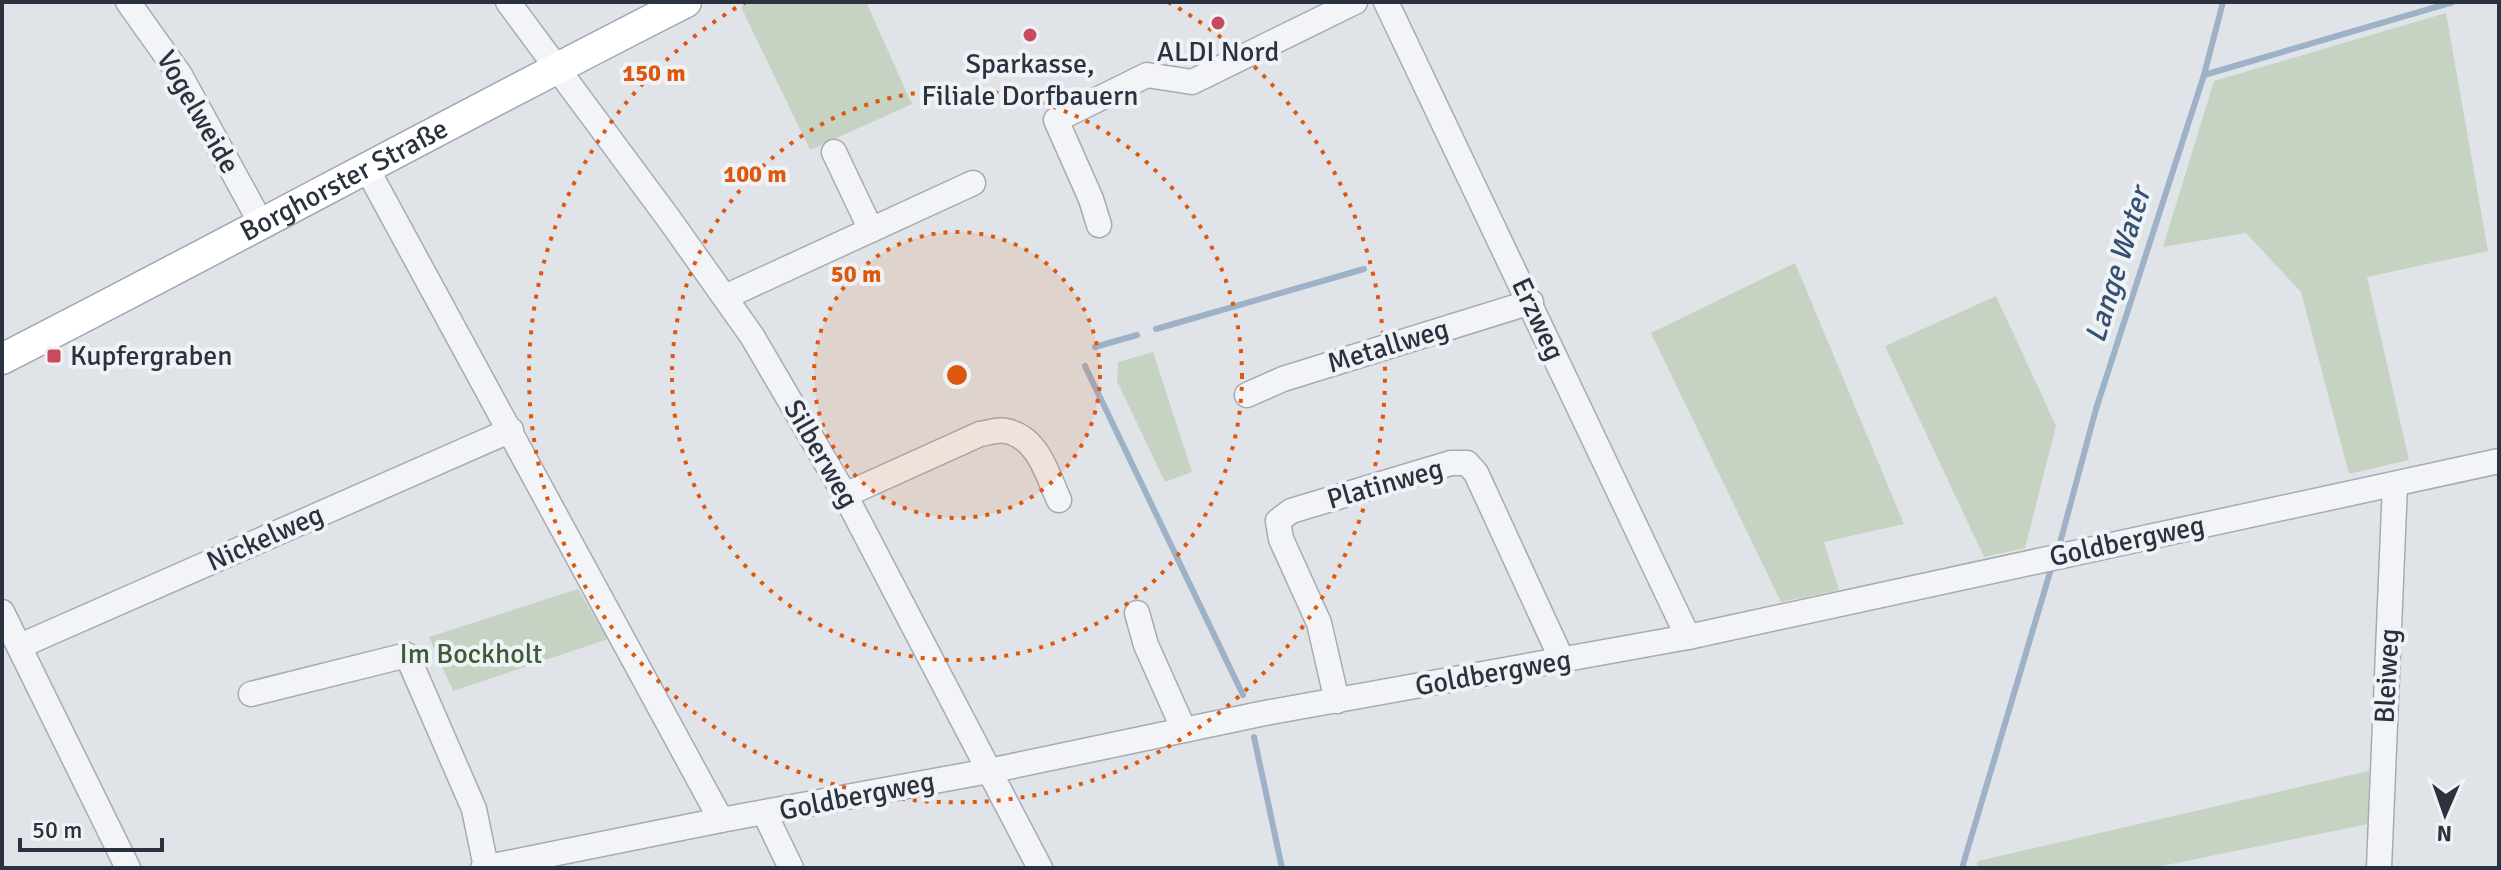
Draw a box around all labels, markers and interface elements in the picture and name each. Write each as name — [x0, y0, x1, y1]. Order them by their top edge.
marker: ALDI Nord — [1209, 14, 1227, 32]
marker: Sparkasse, Filiale Dorfbauern — [1021, 26, 1039, 44]
place label: ALDI Nord — [1157, 35, 1279, 69]
street label: Vogelweide — [149, 44, 247, 180]
place label: Sparkasse, Filiale Dorfbauern — [921, 47, 1139, 113]
text: 150 m — [622, 58, 686, 88]
street label: Borghorster Straße — [234, 111, 454, 249]
text: 100 m — [723, 159, 787, 189]
water label: Lange Water — [2077, 179, 2160, 347]
text: 50 m — [831, 259, 881, 289]
street label: Erzweg — [1504, 272, 1572, 366]
street label: Metallweg — [1323, 311, 1453, 381]
place label: Kupfergraben — [70, 339, 233, 373]
marker: Kupfergraben — [45, 347, 63, 365]
centre of rings — [943, 361, 971, 389]
street label: Silberweg — [776, 394, 866, 514]
street label: Platinweg — [1323, 451, 1447, 517]
street label: Nickelweg — [201, 497, 329, 579]
street label: Goldbergweg — [2046, 508, 2208, 574]
street label: Bleiweg — [2368, 628, 2406, 724]
park label: Im Bockholt — [400, 637, 543, 671]
street label: Goldbergweg — [1412, 643, 1574, 703]
street label: Goldbergweg — [776, 764, 938, 828]
north arrow — [2405, 774, 2485, 854]
scale bar — [20, 802, 162, 852]
text: 50 m — [32, 815, 82, 845]
text: N — [2436, 820, 2452, 847]

